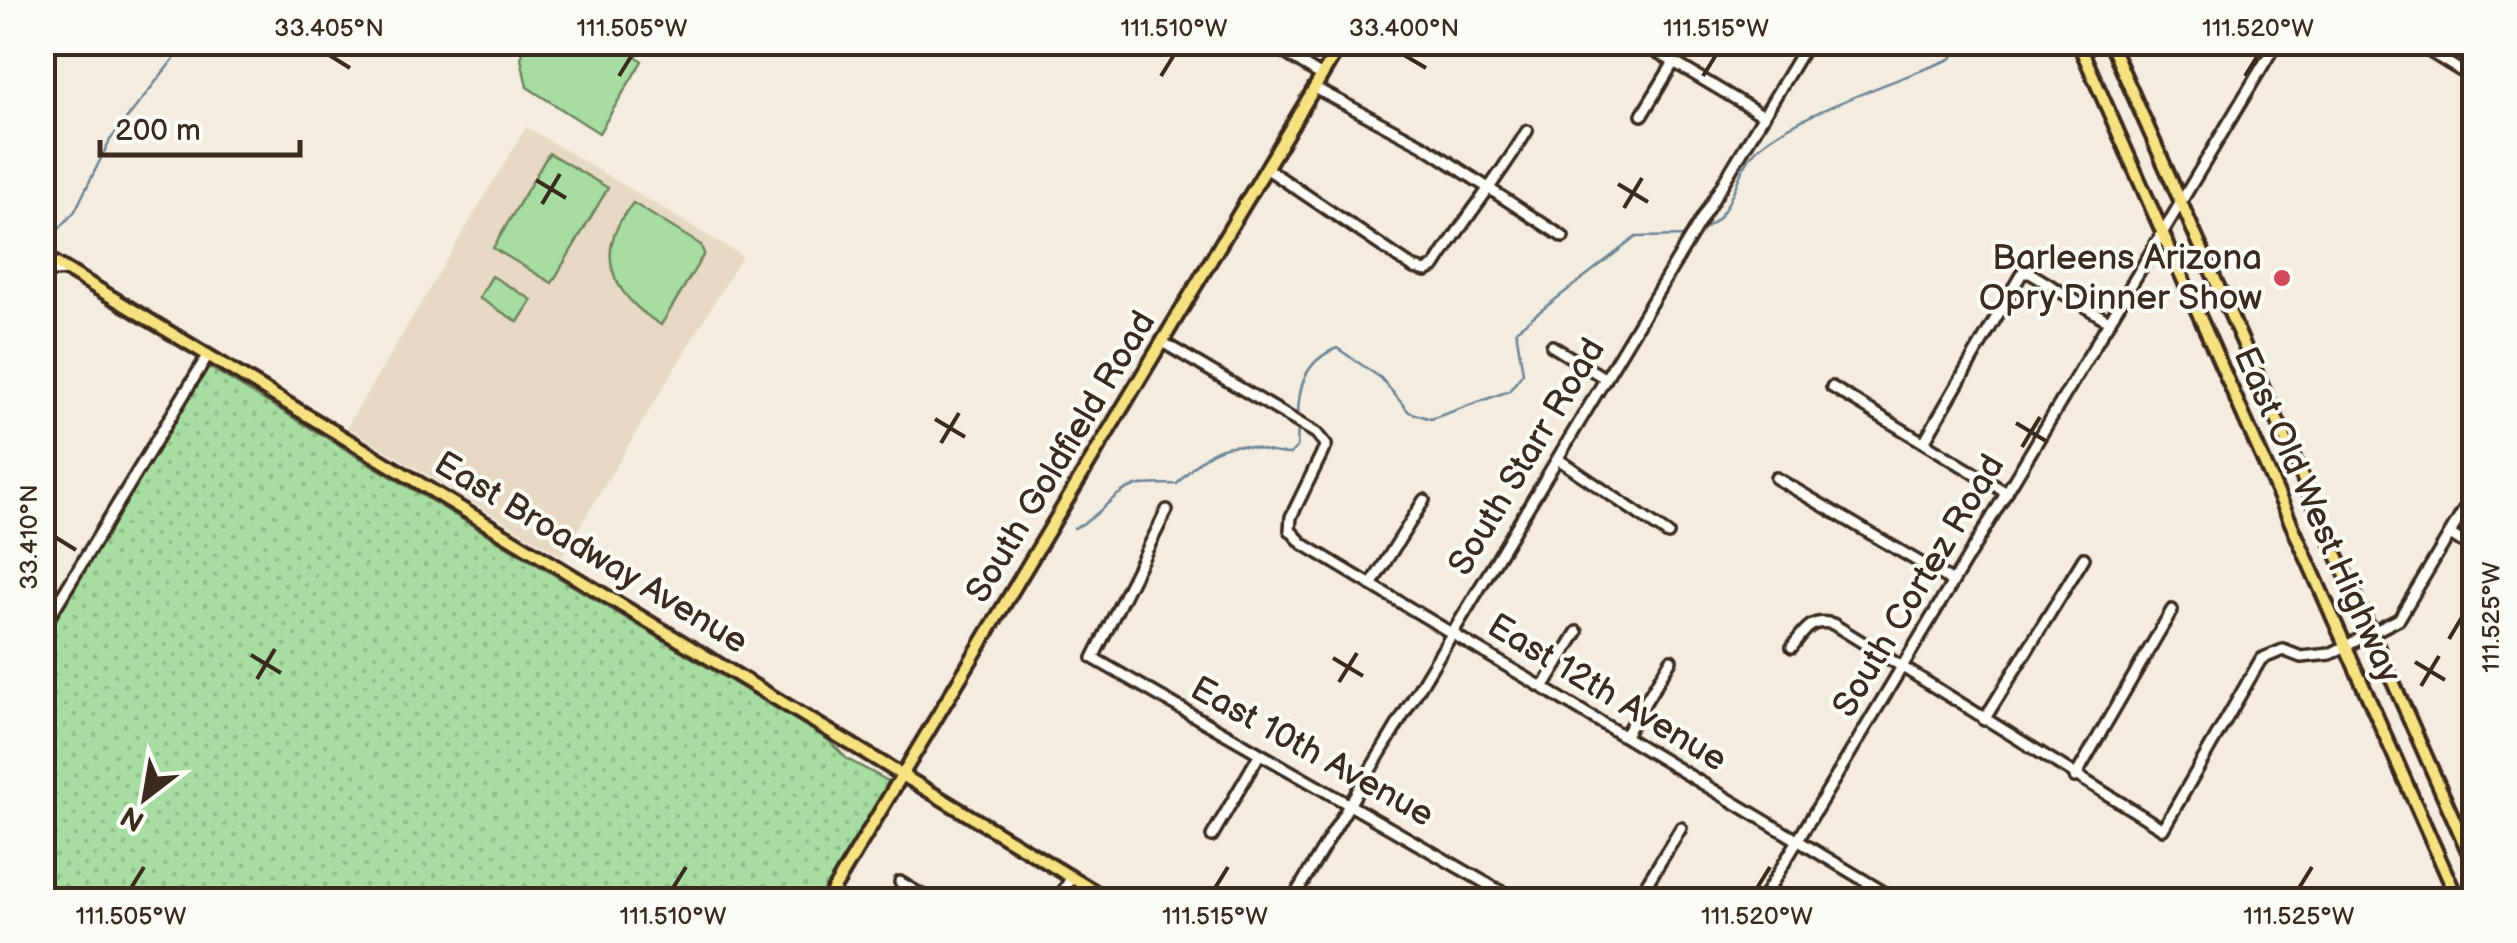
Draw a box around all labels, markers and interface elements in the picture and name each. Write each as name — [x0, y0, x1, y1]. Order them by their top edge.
text: 33.405°N — [274, 13, 384, 44]
text: 111.505°W — [576, 13, 688, 44]
text: 111.510°W — [1121, 13, 1228, 44]
text: 33.400°N — [1349, 13, 1459, 44]
text: 111.515°W — [1663, 13, 1769, 44]
text: 111.520°W — [2202, 13, 2314, 44]
scale bar — [100, 95, 300, 157]
text: 200 m — [115, 113, 201, 149]
place label: Barleens Arizona Opry Dinner Show — [1979, 237, 2263, 320]
marker: Barleens Arizona Opry Dinner Show — [2271, 267, 2293, 289]
street label: South Goldfield Road — [957, 303, 1165, 611]
street label: South Starr Road — [1439, 331, 1615, 583]
street label: East Old West Highway — [2224, 341, 2411, 690]
street label: East Broadway Avenue — [426, 442, 756, 664]
street label: South Cortez Road — [1824, 447, 2014, 725]
text: 33.410°N — [14, 484, 45, 590]
text: 111.525°W — [2476, 561, 2507, 673]
street label: East 12th Avenue — [1480, 605, 1734, 781]
street label: East 10th Avenue — [1183, 667, 1441, 837]
north arrow — [95, 748, 195, 848]
text: N — [115, 799, 150, 838]
text: 111.505°W — [75, 901, 187, 932]
text: 111.510°W — [620, 901, 727, 932]
text: 111.515°W — [1162, 901, 1268, 932]
text: 111.520°W — [1701, 901, 1813, 932]
text: 111.525°W — [2243, 901, 2355, 932]

